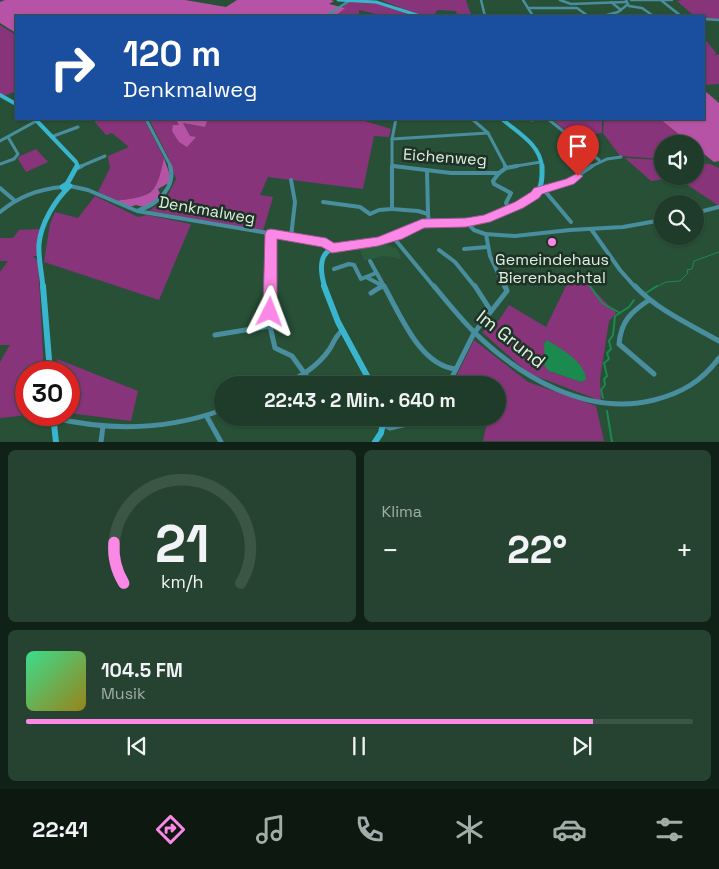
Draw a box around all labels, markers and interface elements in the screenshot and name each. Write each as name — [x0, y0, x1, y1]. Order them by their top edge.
text: 120 m — [123, 32, 221, 76]
icon: right — [40, 35, 105, 100]
text: Denkmalweg — [123, 75, 257, 103]
pin — [557, 125, 599, 176]
icon: arrive — [564, 132, 592, 160]
map controls — [654, 135, 704, 245]
button: sound — [654, 135, 704, 185]
street label: Eichenweg — [402, 144, 488, 170]
street label: Denkmalweg — [157, 191, 257, 229]
button: search — [654, 195, 704, 245]
marker: Gemeindehaus Bierenbachtal — [546, 236, 558, 248]
place label: Gemeindehaus Bierenbachtal — [495, 249, 609, 288]
position arrow — [243, 285, 295, 337]
street label: Im Grund — [471, 304, 551, 374]
speed limit sign: 30 — [15, 361, 80, 426]
text: 22:43 · 2 Min. · 640 m — [264, 388, 456, 413]
text: Klima — [382, 501, 422, 522]
text: 21 — [155, 511, 209, 577]
text: 22° — [507, 526, 567, 574]
text: − — [382, 532, 399, 568]
text: + — [676, 532, 693, 568]
text: km/h — [160, 570, 203, 593]
text: 104.5 FM — [101, 658, 183, 683]
text: Musik — [101, 683, 146, 704]
icon: previous — [123, 732, 151, 760]
icon: pause — [345, 732, 373, 760]
icon: next — [568, 732, 596, 760]
icon: directions — [153, 812, 188, 847]
icon: music — [253, 812, 288, 847]
icon: phone — [352, 812, 387, 847]
icon: climate — [452, 812, 487, 847]
icon: car — [552, 812, 587, 847]
icon: filters — [652, 812, 687, 847]
text: 22:41 — [32, 815, 88, 843]

